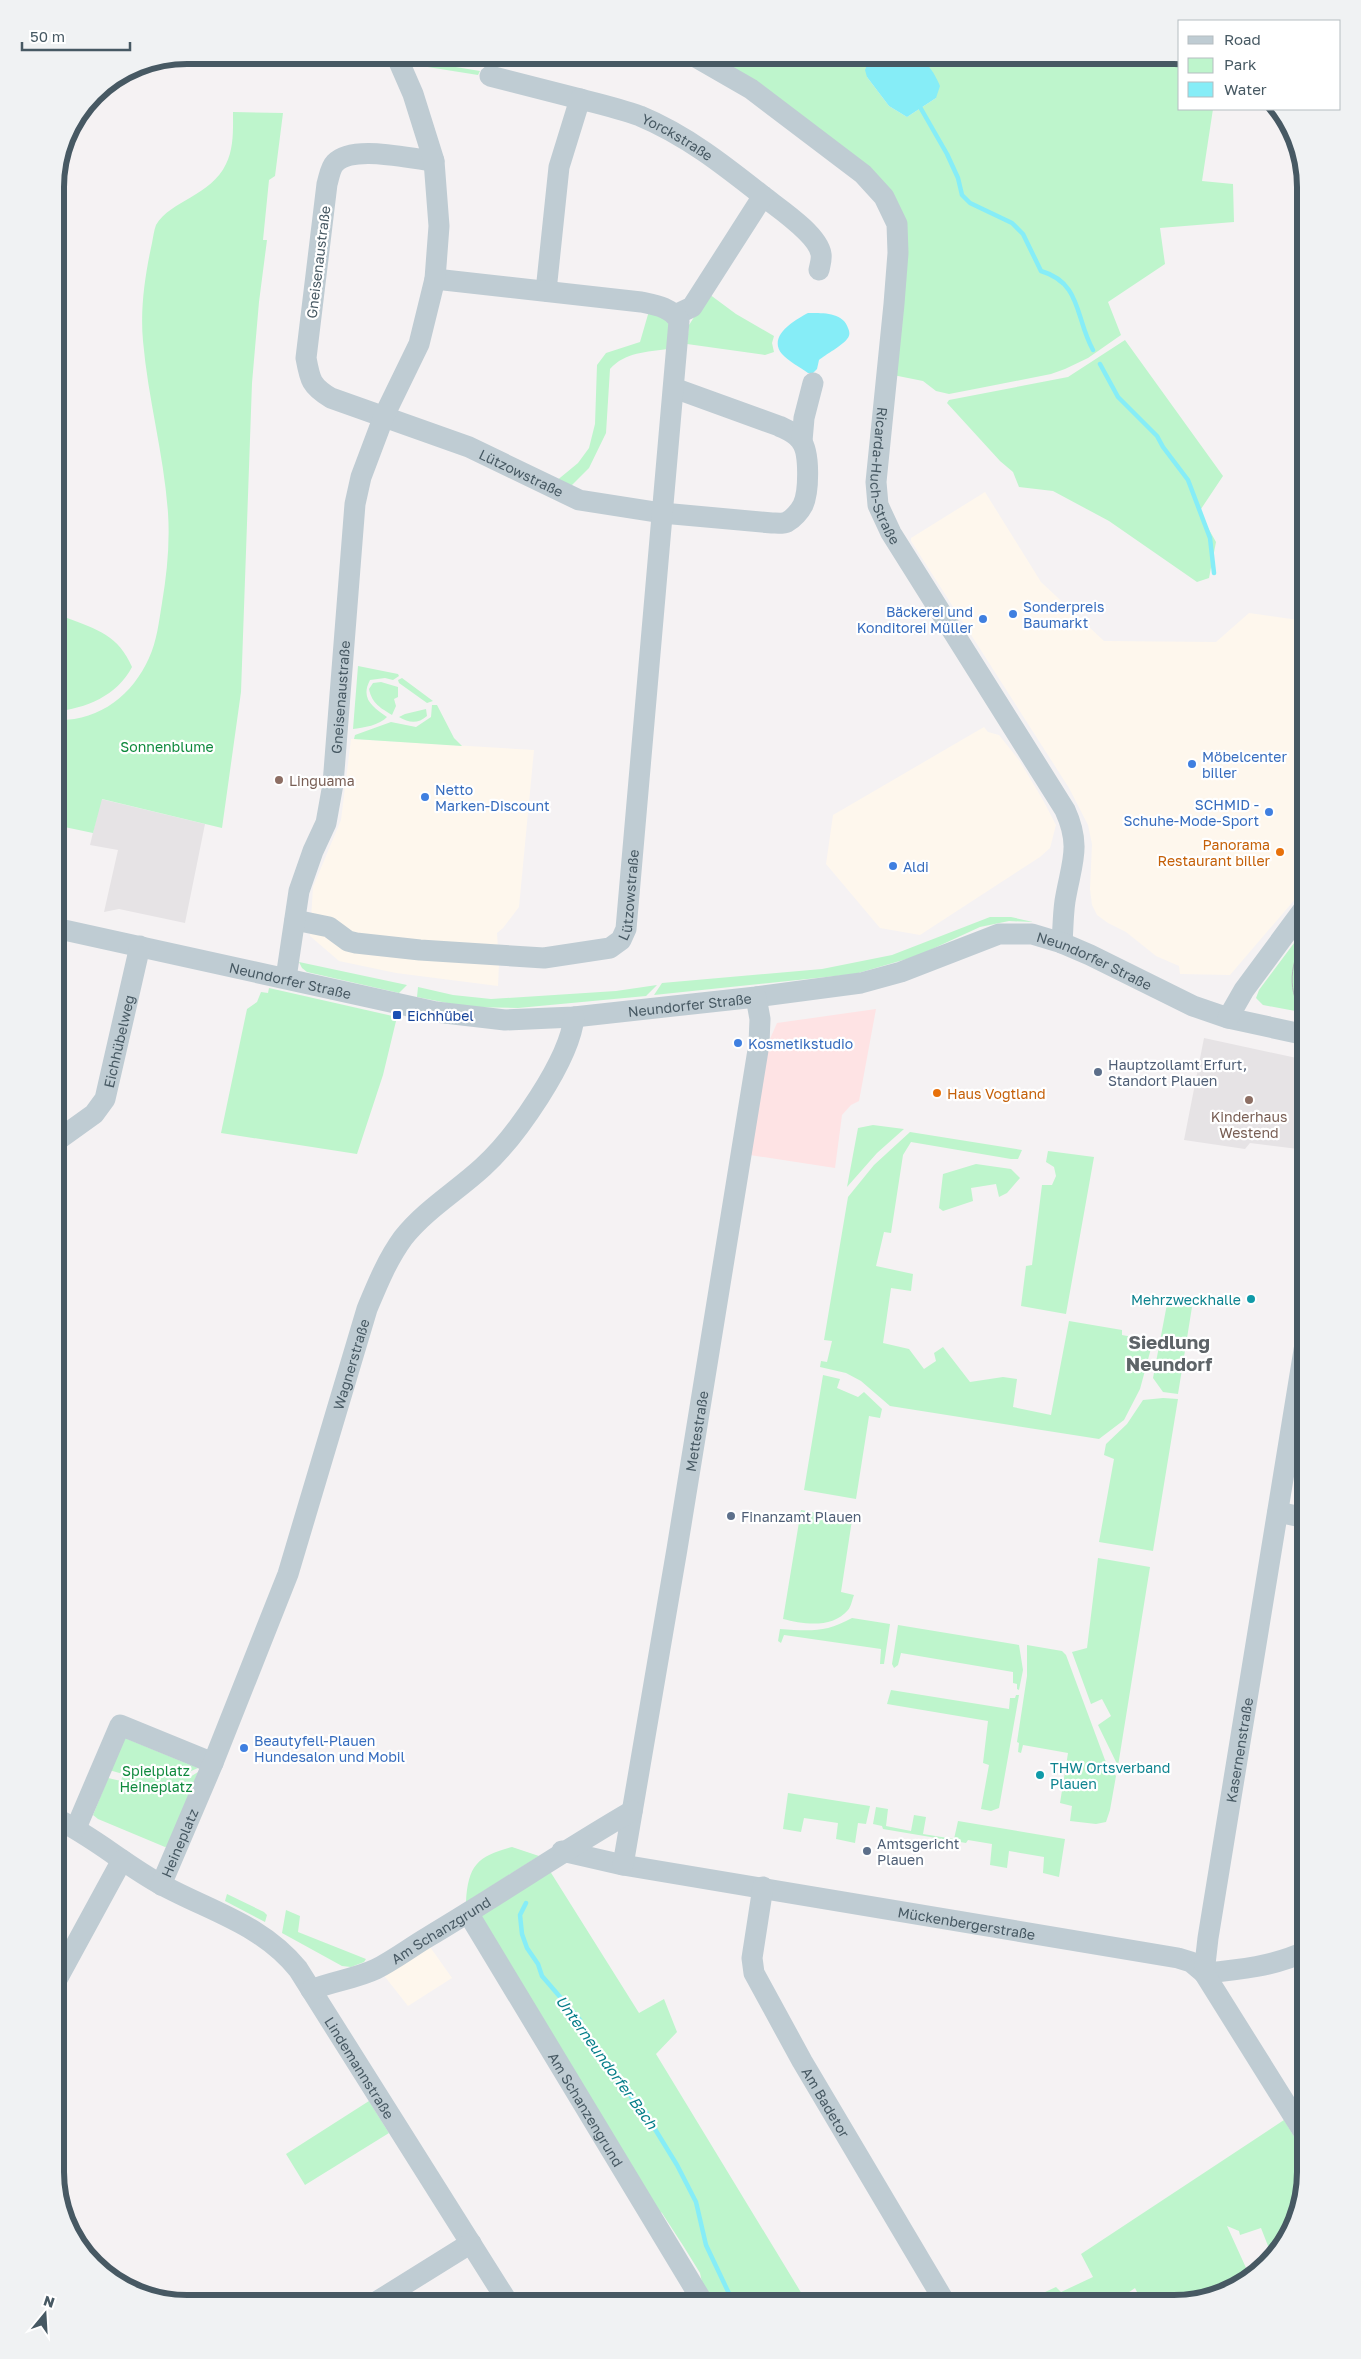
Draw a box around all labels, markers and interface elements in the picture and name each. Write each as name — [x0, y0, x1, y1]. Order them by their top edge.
scale bar — [22, 20, 130, 52]
legend — [1178, 20, 1341, 110]
text: 50 m — [30, 27, 65, 45]
text: Road — [1224, 30, 1261, 48]
text: Park — [1224, 55, 1257, 73]
text: Water — [1224, 80, 1267, 98]
street label: Yorckstraße — [639, 109, 716, 164]
street label: Gneisenaustraße — [303, 205, 333, 319]
street label: Ricarda-Huch-Straße — [868, 406, 904, 547]
street label: Lützowstraße — [477, 445, 566, 500]
place label: Sonderpreis Baumarkt — [1023, 598, 1104, 631]
place label: Bäckerei und Konditorei Müller — [857, 603, 974, 636]
marker: Sonderpreis Baumarkt — [1007, 608, 1019, 620]
marker: Bäckerei und Konditorei Müller — [977, 613, 989, 625]
street label: Gneisenaustraße — [327, 640, 353, 754]
park label: Sonnenblume — [120, 738, 214, 755]
place label: Möbelcenter biller — [1202, 748, 1287, 781]
marker: Möbelcenter biller — [1186, 758, 1198, 770]
place label: Linguama — [289, 772, 355, 789]
marker: Linguama — [273, 774, 285, 786]
place label: Netto Marken-Discount — [435, 781, 550, 814]
marker: Netto Marken-Discount — [419, 791, 431, 803]
place label: SCHMID - Schuhe-Mode-Sport — [1123, 796, 1259, 829]
marker: SCHMID - Schuhe-Mode-Sport — [1263, 806, 1275, 818]
place label: Panorama Restaurant biller — [1158, 836, 1271, 869]
marker: Panorama Restaurant biller — [1274, 846, 1286, 858]
street label: Lützowstraße — [614, 849, 641, 943]
place label: Aldi — [903, 858, 929, 875]
marker: Aldi — [887, 860, 899, 872]
street label: Neundorfer Straße — [1035, 927, 1155, 993]
street label: Neundorfer Straße — [228, 958, 353, 1002]
street label: Neundorfer Straße — [627, 989, 752, 1020]
street label: Eichhübelweg — [99, 993, 137, 1089]
place label: Eichhübel — [407, 1007, 474, 1024]
marker: Eichhübel — [391, 1009, 403, 1021]
place label: Kosmetikstudio — [748, 1035, 853, 1052]
marker: Kosmetikstudio — [732, 1037, 744, 1049]
place label: Hauptzollamt Erfurt, Standort Plauen — [1108, 1056, 1247, 1089]
marker: Hauptzollamt Erfurt, Standort Plauen — [1092, 1066, 1104, 1078]
place label: Haus Vogtland — [947, 1085, 1046, 1102]
marker: Haus Vogtland — [931, 1087, 943, 1099]
marker: Kinderhaus Westend — [1243, 1094, 1255, 1106]
place label: Kinderhaus Westend — [1211, 1108, 1287, 1141]
place label: Mehrzweckhalle — [1131, 1291, 1241, 1308]
marker: Mehrzweckhalle — [1245, 1293, 1257, 1305]
street label: Wagnerstraße — [329, 1317, 372, 1412]
district label: Siedlung Neundorf — [1126, 1330, 1212, 1375]
street label: Mettestraße — [681, 1389, 711, 1473]
place label: Finanzamt Plauen — [741, 1508, 861, 1525]
marker: Finanzamt Plauen — [725, 1510, 737, 1522]
street label: Kasernenstraße — [1222, 1696, 1256, 1804]
place label: Beautyfell-Plauen Hundesalon und Mobil — [254, 1732, 405, 1765]
marker: Beautyfell-Plauen Hundesalon und Mobil — [238, 1742, 250, 1754]
place label: THW Ortsverband Plauen — [1050, 1759, 1170, 1792]
park label: Spielplatz Heineplatz — [119, 1762, 193, 1795]
marker: THW Ortsverband Plauen — [1034, 1769, 1046, 1781]
street label: Heineplatz — [157, 1806, 201, 1880]
place label: Amtsgericht Plauen — [877, 1835, 959, 1868]
marker: Amtsgericht Plauen — [861, 1845, 873, 1857]
street label: Am Schanzgrund — [388, 1892, 494, 1967]
street label: Mückenbergerstraße — [896, 1903, 1037, 1942]
water label: Unterneundorfer Bach — [552, 1992, 662, 2133]
street label: Lindemannstraße — [322, 2013, 398, 2122]
street label: Am Schanzengrund — [545, 2049, 627, 2169]
street label: Am Badetor — [799, 2064, 854, 2141]
north arrow — [20, 2289, 70, 2339]
text: N — [41, 2291, 57, 2311]

